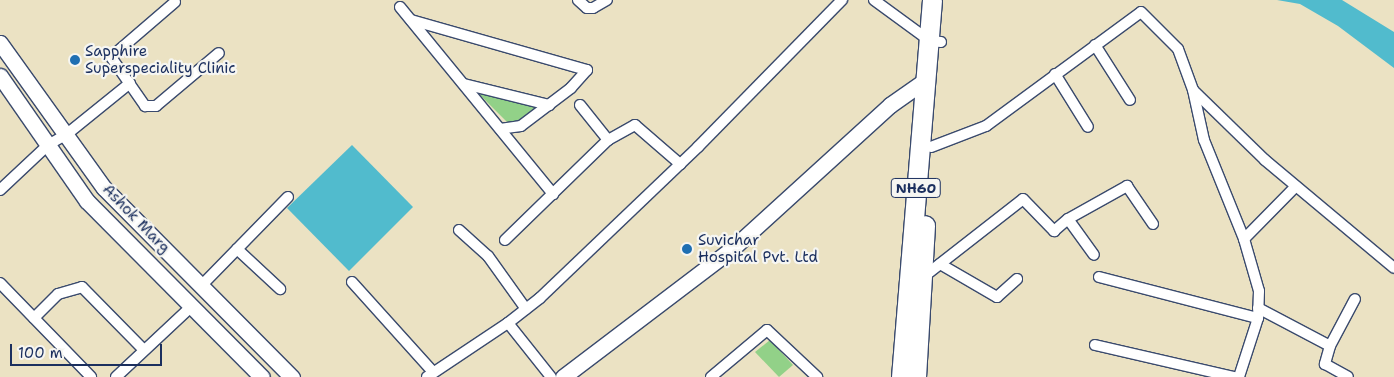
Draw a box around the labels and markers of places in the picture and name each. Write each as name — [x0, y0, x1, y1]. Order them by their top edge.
place label: Sapphire Superspeciality Clinic — [85, 42, 236, 77]
marker: Sapphire Superspeciality Clinic — [69, 54, 81, 66]
place label: Suvichar Hospital Pvt. Ltd — [698, 231, 818, 266]
marker: Suvichar Hospital Pvt. Ltd — [680, 242, 694, 256]

